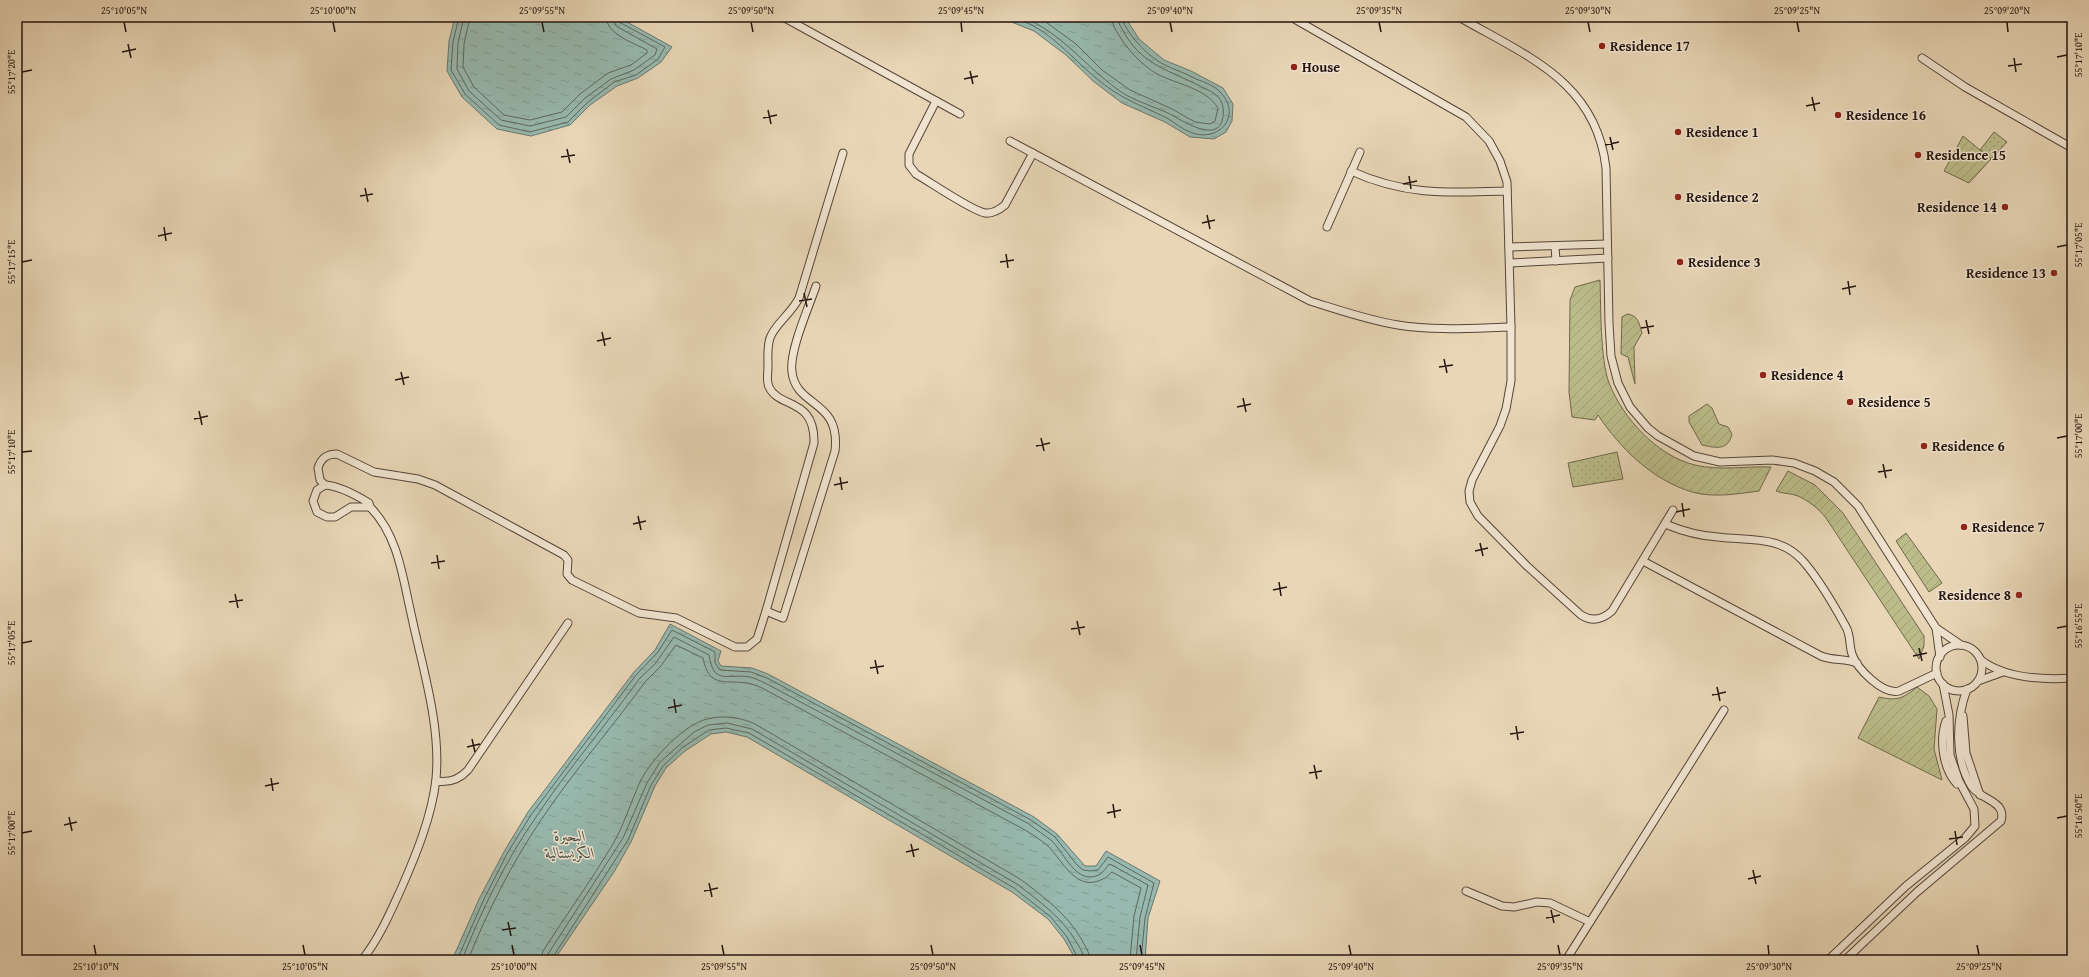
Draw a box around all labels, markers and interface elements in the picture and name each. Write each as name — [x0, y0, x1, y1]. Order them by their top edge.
text: 25°10'05"N — [101, 3, 147, 18]
text: 25°10'00"N — [310, 3, 356, 18]
text: 25°09'55"N — [519, 3, 565, 18]
text: 25°09'50"N — [728, 3, 774, 18]
text: 25°09'45"N — [938, 3, 984, 18]
text: 25°09'40"N — [1147, 3, 1193, 18]
text: 25°09'35"N — [1356, 3, 1402, 18]
text: 25°09'30"N — [1565, 3, 1611, 18]
text: 25°09'25"N — [1774, 3, 1820, 18]
text: 25°09'20"N — [1984, 3, 2030, 18]
text: 55°17'10"E — [2071, 33, 2086, 77]
place label: Residence 17 — [1610, 36, 1690, 56]
marker: Residence 17 — [1597, 41, 1607, 51]
text: 55°17'20"E — [4, 50, 19, 94]
place label: House — [1302, 57, 1340, 77]
marker: House — [1289, 62, 1299, 72]
place label: Residence 16 — [1846, 105, 1926, 125]
marker: Residence 16 — [1833, 110, 1843, 120]
place label: Residence 1 — [1686, 122, 1759, 142]
marker: Residence 1 — [1673, 127, 1683, 137]
place label: Residence 15 — [1926, 145, 2006, 165]
marker: Residence 15 — [1913, 150, 1923, 160]
place label: Residence 2 — [1686, 187, 1759, 207]
marker: Residence 2 — [1673, 192, 1683, 202]
place label: Residence 14 — [1917, 197, 1997, 217]
marker: Residence 14 — [2000, 202, 2010, 212]
text: 55°17'05"E — [2071, 223, 2086, 267]
text: 55°17'15"E — [4, 240, 19, 284]
place label: Residence 3 — [1688, 252, 1761, 272]
marker: Residence 3 — [1675, 257, 1685, 267]
place label: Residence 13 — [1966, 263, 2046, 283]
marker: Residence 13 — [2049, 268, 2059, 278]
place label: Residence 4 — [1771, 365, 1844, 385]
marker: Residence 4 — [1758, 370, 1768, 380]
place label: Residence 5 — [1858, 392, 1931, 412]
marker: Residence 5 — [1845, 397, 1855, 407]
text: 55°17'00"E — [2071, 414, 2086, 458]
text: 55°17'10"E — [4, 430, 19, 474]
place label: Residence 6 — [1932, 436, 2005, 456]
marker: Residence 6 — [1919, 441, 1929, 451]
place label: Residence 7 — [1972, 517, 2045, 537]
marker: Residence 7 — [1959, 522, 1969, 532]
place label: Residence 8 — [1938, 585, 2011, 605]
marker: Residence 8 — [2014, 590, 2024, 600]
text: 55°16'55"E — [2071, 604, 2086, 648]
text: 55°17'05"E — [4, 621, 19, 665]
text: 55°16'50"E — [2071, 794, 2086, 838]
text: 55°17'00"E — [4, 811, 19, 855]
water label: البحيرة الكريستالية — [543, 825, 595, 863]
text: 25°10'10"N — [73, 959, 119, 974]
text: 25°10'05"N — [282, 959, 328, 974]
text: 25°10'00"N — [491, 959, 537, 974]
text: 25°09'55"N — [701, 959, 747, 974]
text: 25°09'50"N — [910, 959, 956, 974]
text: 25°09'45"N — [1119, 959, 1165, 974]
text: 25°09'40"N — [1328, 959, 1374, 974]
text: 25°09'35"N — [1537, 959, 1583, 974]
text: 25°09'30"N — [1746, 959, 1792, 974]
text: 25°09'25"N — [1956, 959, 2002, 974]

